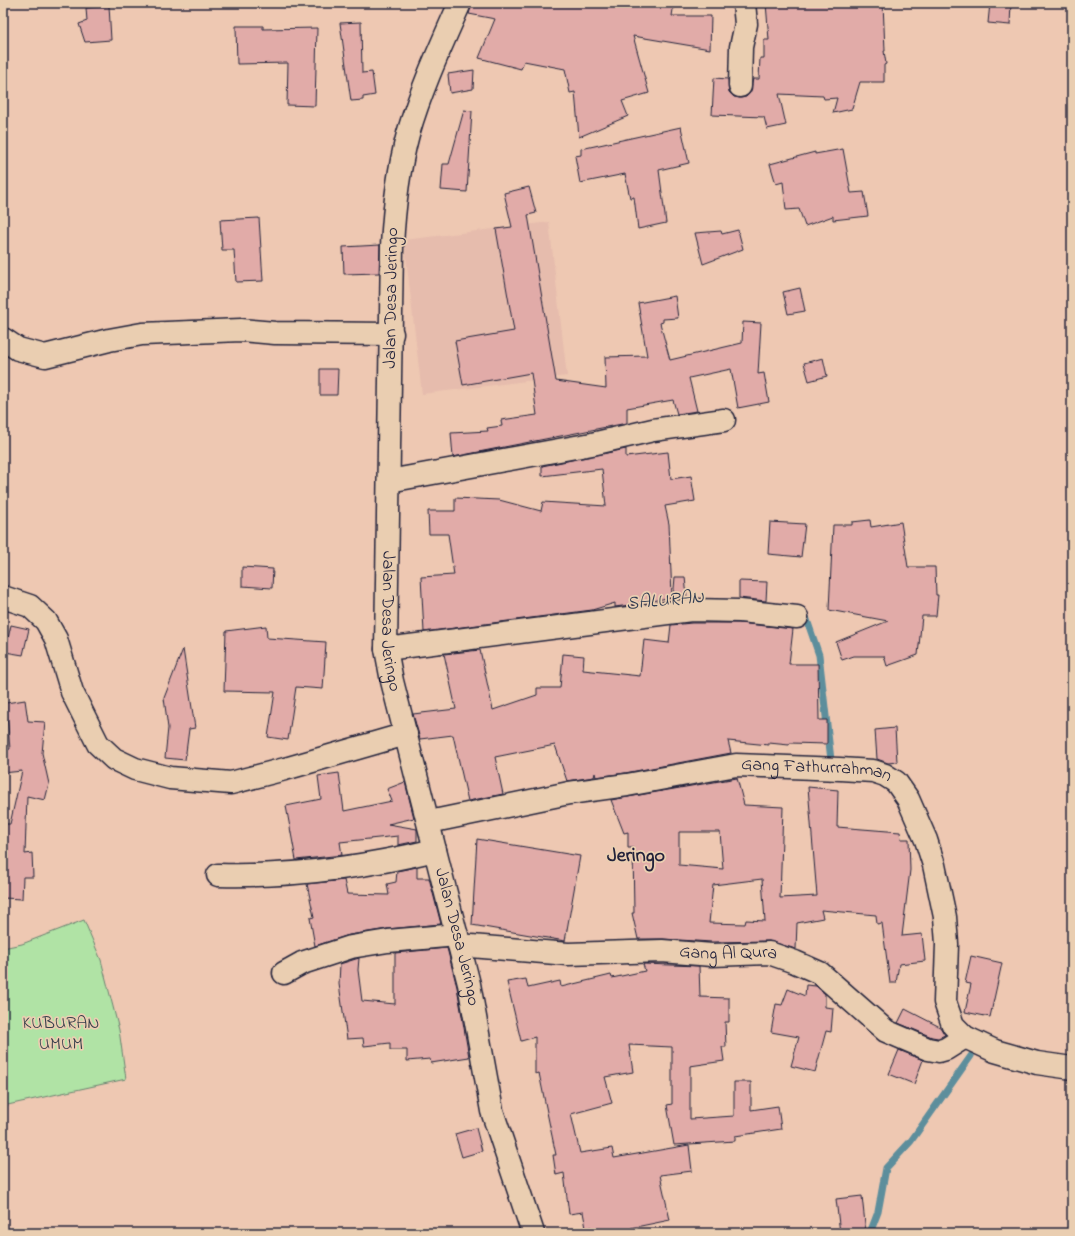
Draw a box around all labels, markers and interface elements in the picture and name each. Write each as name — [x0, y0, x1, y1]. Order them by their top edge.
street label: Jalan Desa Jeringo — [378, 227, 407, 369]
street label: Jalan Desa Jeringo — [373, 551, 407, 695]
water label: SALURAN — [625, 584, 705, 618]
street label: Gang Fathurrahman — [741, 752, 897, 789]
district label: Jeringo — [607, 842, 665, 872]
street label: Jalan Desa Jeringo — [427, 865, 486, 1008]
street label: Gang Al Qura — [678, 939, 781, 969]
park label: KUBURAN UMUM — [23, 1011, 99, 1058]

